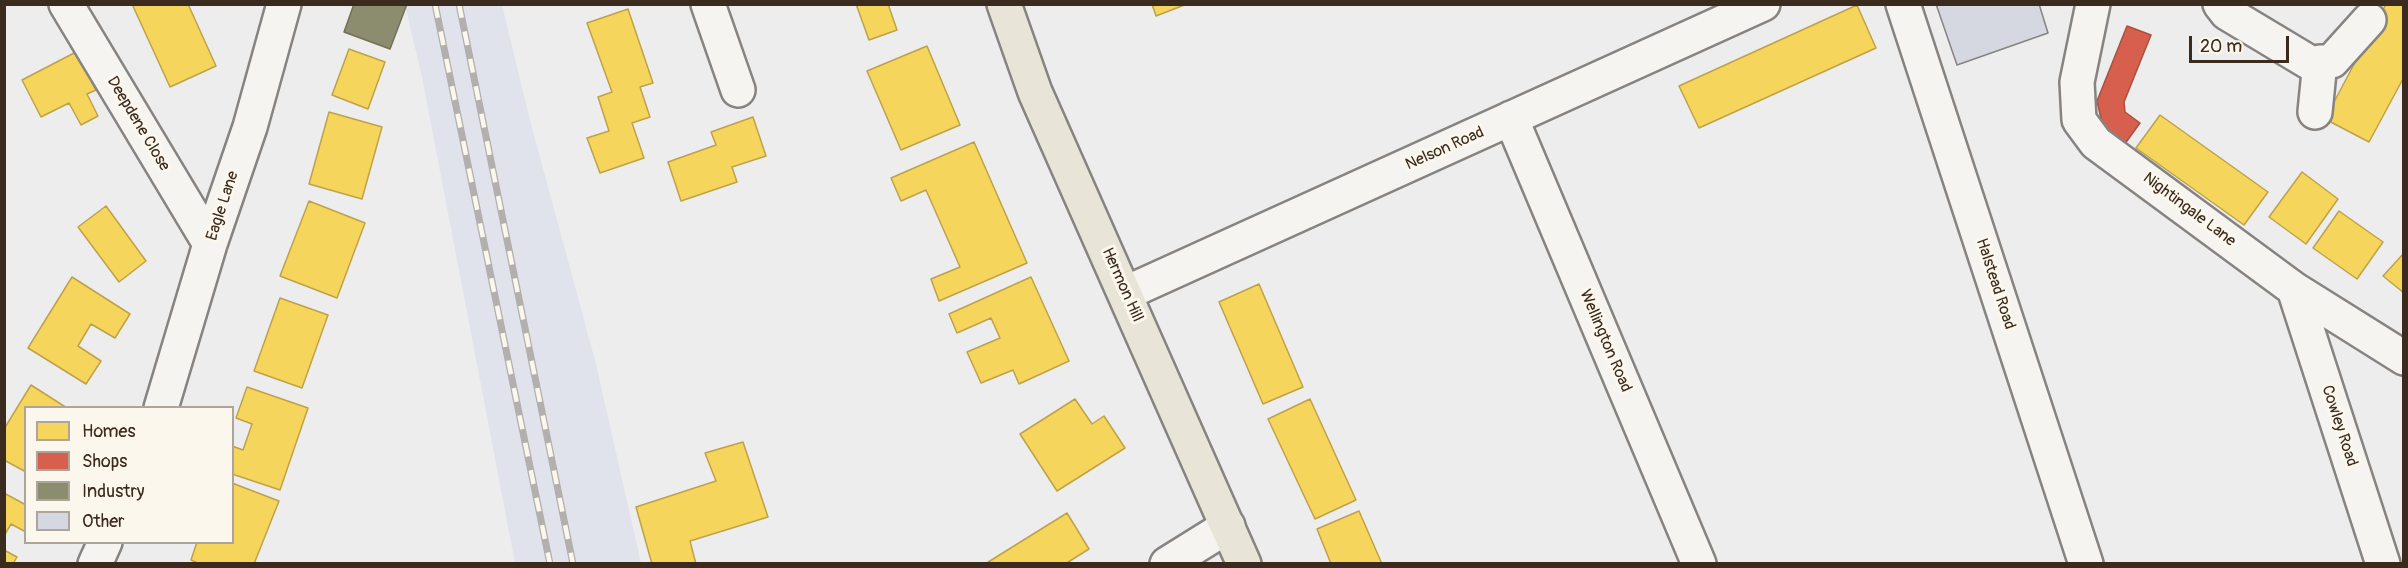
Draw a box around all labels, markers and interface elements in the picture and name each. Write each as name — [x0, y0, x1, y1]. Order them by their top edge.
scale bar — [2192, 24, 2292, 62]
text: 20 m — [2200, 35, 2242, 58]
street label: Deepdene Close — [102, 73, 174, 175]
street label: Nelson Road — [1403, 123, 1487, 175]
street label: Eagle Lane — [203, 169, 243, 243]
street label: Nightingale Lane — [2139, 169, 2239, 251]
street label: Halstead Road — [1971, 236, 2019, 332]
street label: Hermon Hill — [1097, 245, 1147, 325]
street label: Wellington Road — [1575, 287, 1635, 395]
street label: Cowley Road — [2317, 383, 2361, 469]
legend — [24, 406, 234, 544]
text: Homes — [82, 420, 135, 443]
text: Shops — [82, 450, 127, 473]
text: Industry — [82, 480, 145, 503]
text: Other — [82, 510, 124, 533]

